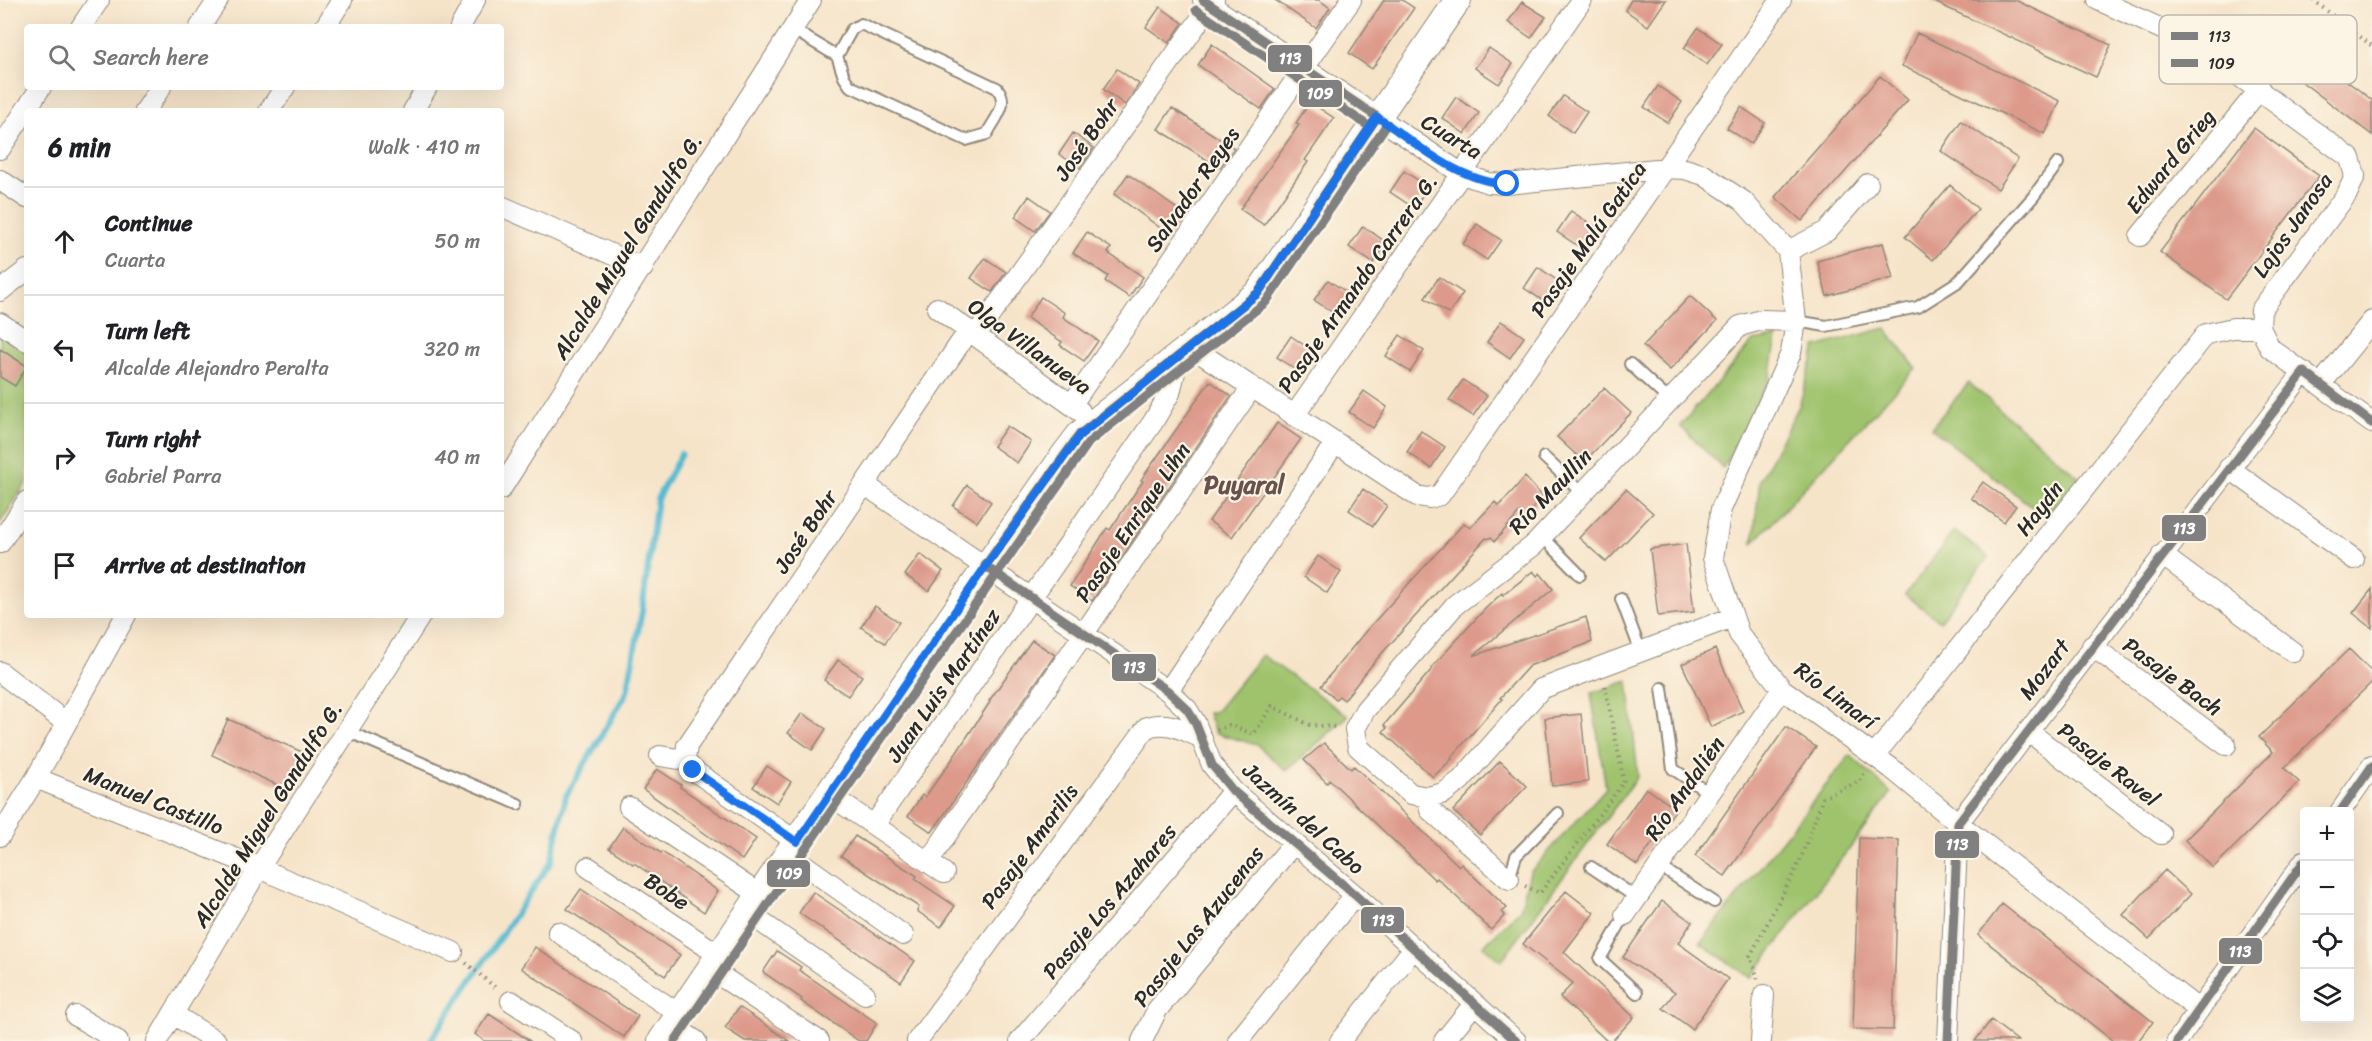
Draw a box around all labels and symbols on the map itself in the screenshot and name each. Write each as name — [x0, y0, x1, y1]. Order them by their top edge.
legend — [2159, 15, 2357, 84]
text: 113 — [2208, 22, 2231, 51]
line badge: 113 — [1267, 44, 1313, 73]
text: 113 — [1279, 44, 1301, 73]
text: 109 — [2208, 49, 2235, 78]
line badge: 109 — [1298, 79, 1343, 108]
text: 109 — [1307, 79, 1334, 108]
street label: José Bohr — [1043, 89, 1130, 190]
street label: Edward Grieg — [2115, 100, 2225, 223]
street label: Cuarta — [1413, 103, 1490, 170]
street label: Salvador Reyes — [1135, 118, 1250, 260]
street label: Alcalde Miguel Gandulfo G. — [541, 125, 713, 368]
street label: Pasaje Malú Gatica — [1520, 153, 1657, 326]
street label: Lajos Janosa — [2242, 164, 2344, 286]
street label: Pasaje Armando Carrera G. — [1267, 165, 1448, 401]
route start — [1493, 170, 1519, 196]
street label: Olga Villanueva — [959, 288, 1100, 405]
street label: Pasaje Enrique Lihn — [1064, 434, 1201, 611]
street label: Río Maullin — [1499, 439, 1602, 544]
district label: Puyaral — [1204, 464, 1285, 506]
street label: Haydn — [2005, 472, 2074, 545]
street label: José Bohr — [762, 480, 849, 582]
line badge: 113 — [2161, 514, 2207, 542]
text: 113 — [2173, 514, 2195, 543]
street label: Juan Luis Martínez — [875, 600, 1012, 771]
street label: Pasaje Bach — [2114, 626, 2231, 726]
street label: Mozart — [2008, 629, 2081, 708]
street label: Río Limarí — [1786, 651, 1888, 741]
line badge: 113 — [1111, 653, 1157, 682]
text: 113 — [1123, 653, 1145, 682]
street label: Alcalde Miguel Gandulfo G. — [181, 693, 353, 936]
street label: Pasaje Ravel — [2049, 712, 2169, 818]
street label: Río Andalién — [1634, 728, 1735, 849]
street label: Jazmín del Cabo — [1232, 751, 1374, 885]
street label: Manuel Castillo — [78, 755, 230, 846]
route end — [679, 756, 705, 782]
street label: Pasaje Amarilis — [970, 775, 1089, 918]
street label: Pasaje Los Azahares — [1032, 814, 1187, 988]
line badge: 113 — [1934, 830, 1980, 859]
text: 113 — [1946, 830, 1968, 859]
street label: Pasaje Las Azucenas — [1123, 836, 1275, 1016]
line badge: 109 — [766, 859, 811, 888]
text: 109 — [776, 859, 803, 888]
street label: Bobe — [636, 862, 698, 921]
line badge: 113 — [1360, 906, 1405, 934]
text: 113 — [1372, 906, 1394, 935]
line badge: 113 — [2218, 937, 2263, 965]
text: 113 — [2229, 937, 2251, 966]

